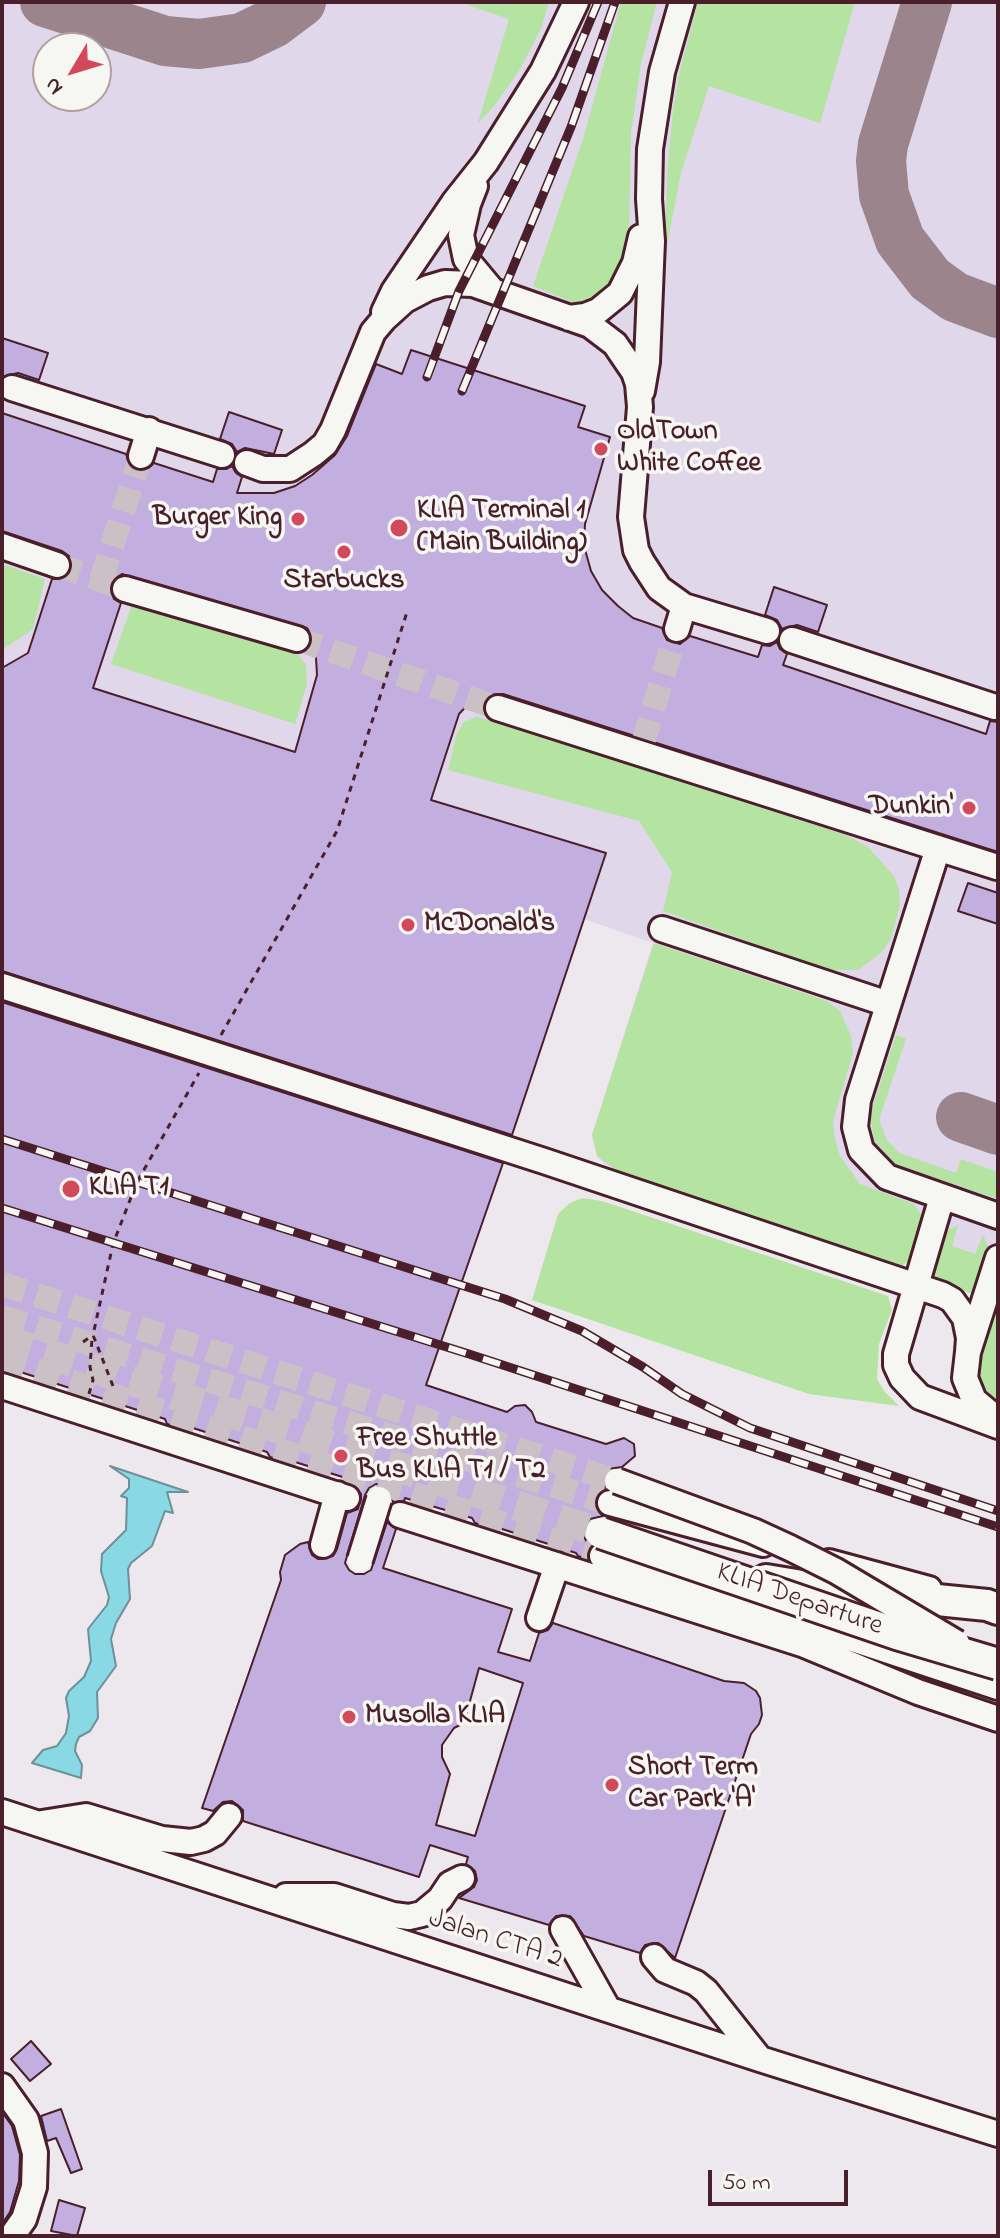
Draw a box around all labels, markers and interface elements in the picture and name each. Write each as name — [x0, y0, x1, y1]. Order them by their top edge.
north arrow — [32, 32, 112, 112]
text: N — [37, 70, 72, 101]
place label: OldTown White Coffee — [617, 416, 761, 482]
marker: OldTown White Coffee — [592, 440, 610, 458]
place label: KLIA Terminal 1 (Main Building) — [417, 495, 587, 561]
place label: Burger King — [153, 502, 282, 536]
marker: Burger King — [289, 510, 307, 528]
marker: KLIA Terminal 1 (Main Building) — [388, 517, 410, 539]
marker: Starbucks — [335, 543, 353, 561]
place label: Starbucks — [284, 565, 404, 599]
place label: Dunkin' — [869, 791, 953, 825]
marker: Dunkin' — [960, 799, 978, 817]
place label: McDonald's — [424, 908, 555, 942]
marker: McDonald's — [399, 916, 417, 934]
place label: KLIA T1 — [89, 1172, 169, 1206]
marker: KLIA T1 — [60, 1178, 82, 1200]
place label: Free Shuttle Bus KLIA T1 / T2 — [357, 1423, 545, 1489]
marker: Free Shuttle Bus KLIA T1 / T2 — [332, 1447, 350, 1465]
street label: KLIA Departure — [712, 1557, 886, 1645]
place label: Musolla KLIA — [365, 1700, 505, 1734]
marker: Musolla KLIA — [340, 1708, 358, 1726]
place label: Short Term Car Park 'A' — [628, 1752, 758, 1818]
marker: Short Term Car Park 'A' — [603, 1776, 621, 1794]
street label: Jalan CTA 2 — [424, 1904, 566, 1978]
scale bar — [712, 2154, 852, 2204]
text: 50 m — [722, 2166, 771, 2201]

